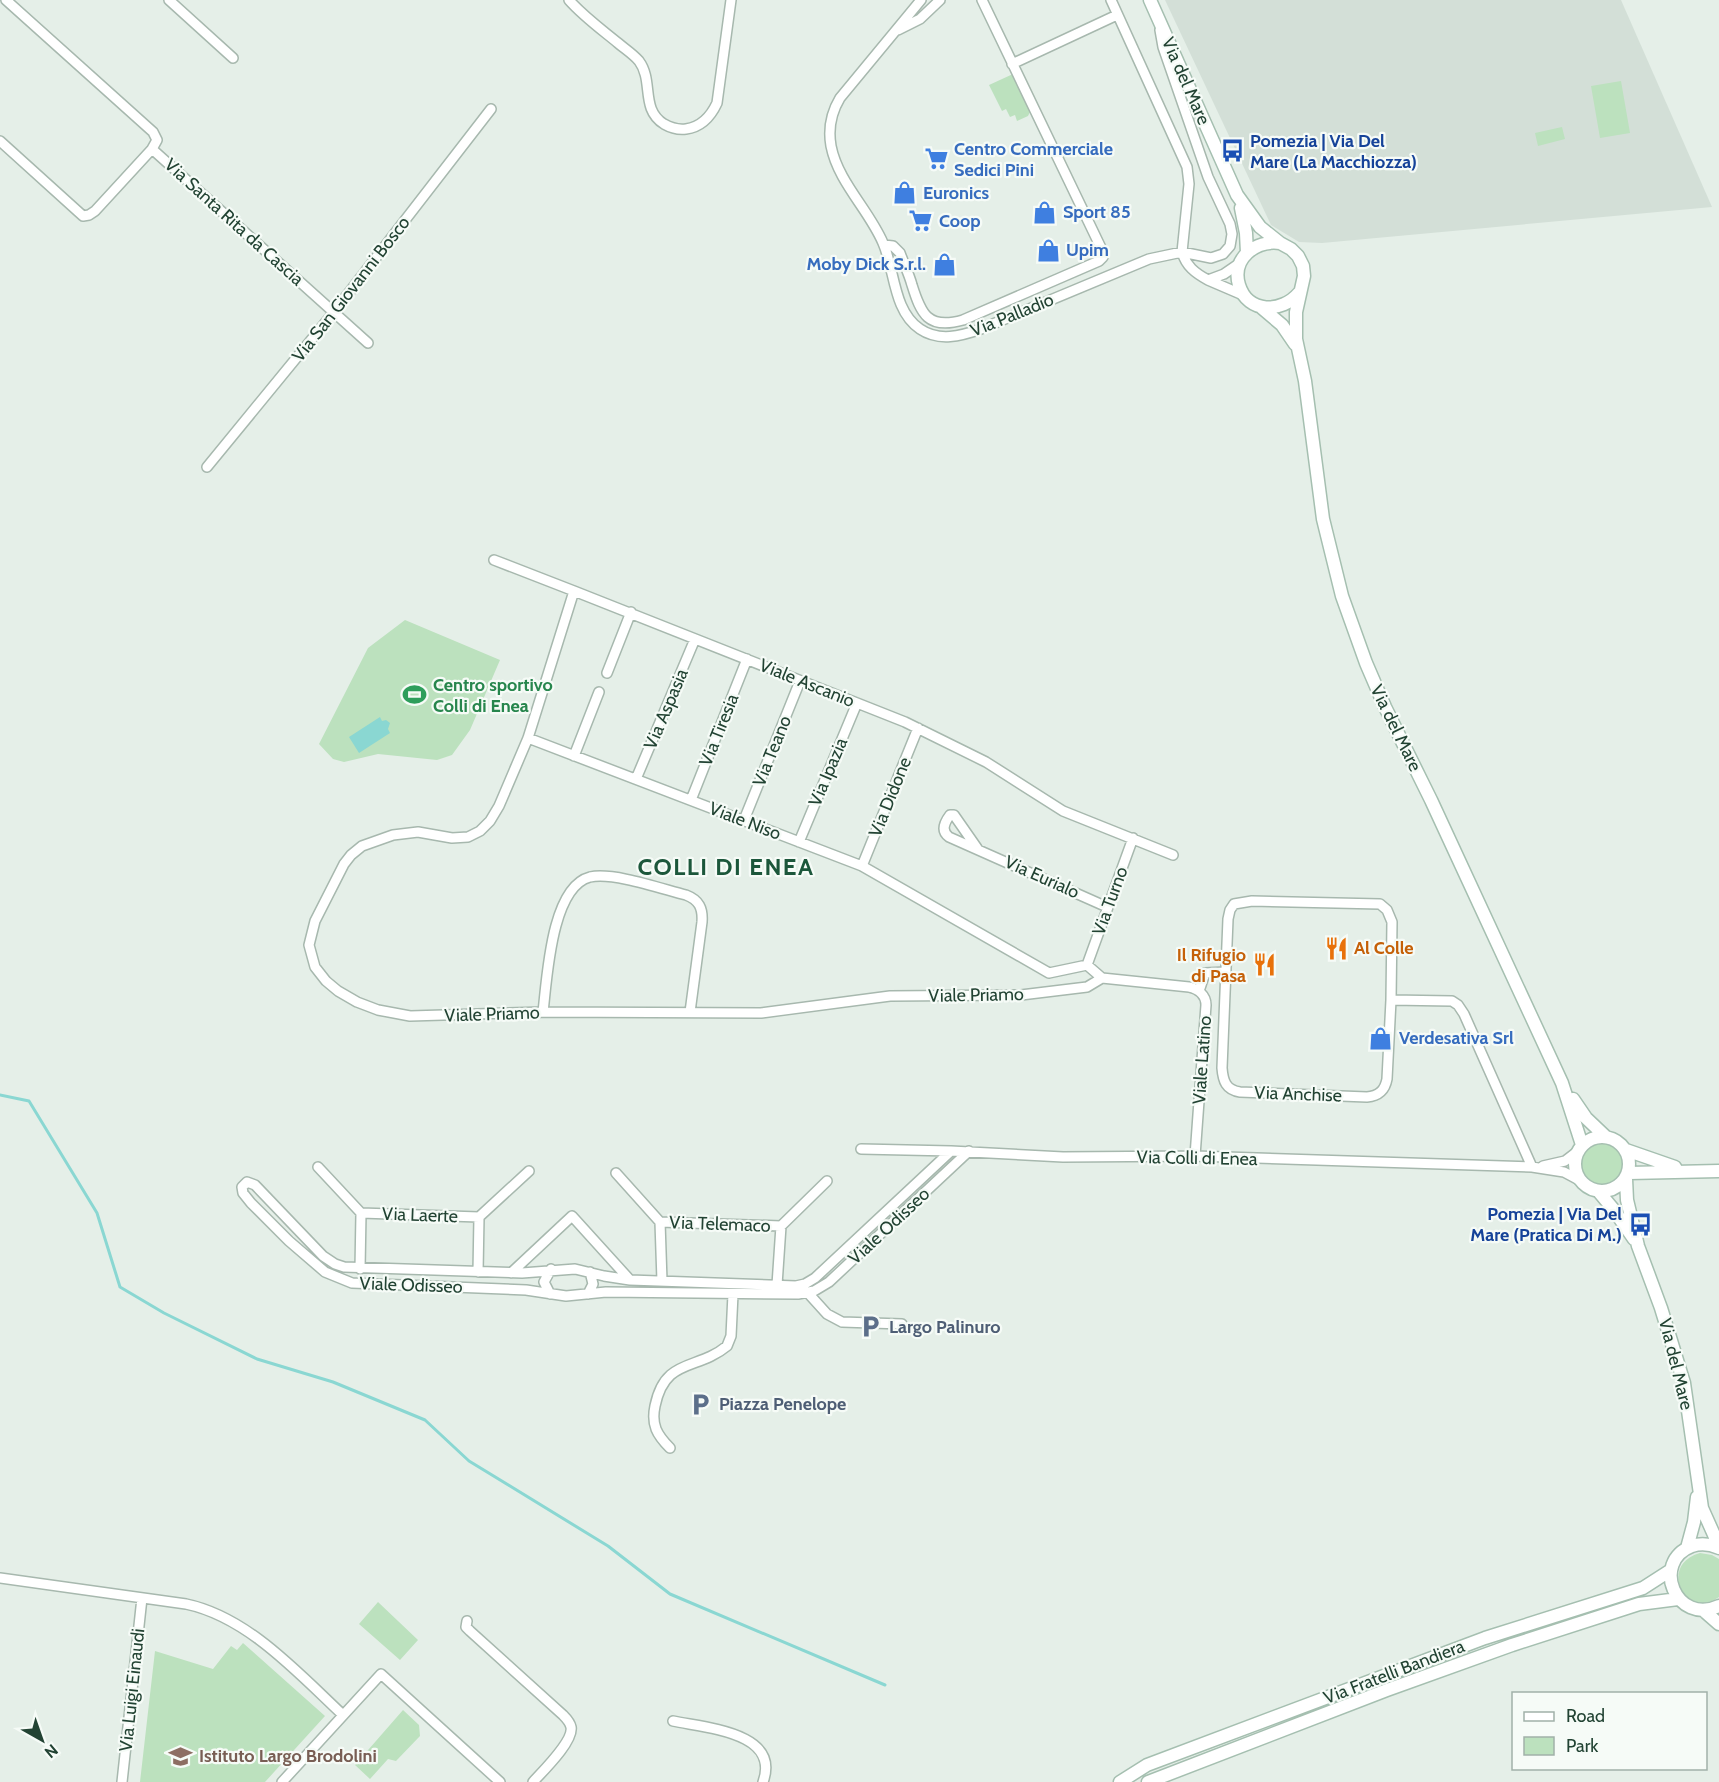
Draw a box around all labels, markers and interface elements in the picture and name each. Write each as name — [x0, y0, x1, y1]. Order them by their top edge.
street label: Via del Mare — [1157, 34, 1215, 128]
place label: Pomezia | Via Del Mare (La Macchiozza) — [1250, 130, 1417, 173]
place label: Centro Commerciale Sedici Pini — [954, 138, 1113, 181]
bus stop icon: Pomezia | Via Del Mare (La Macchiozza) — [1219, 138, 1245, 164]
supermarket icon: Centro Commerciale Sedici Pini — [923, 146, 949, 172]
street label: Via Santa Rita da Cascia — [160, 154, 308, 291]
shop icon: Euronics — [892, 180, 918, 206]
place label: Euronics — [923, 182, 989, 204]
shop icon: Sport 85 — [1032, 199, 1058, 225]
place label: Sport 85 — [1063, 201, 1131, 223]
supermarket icon: Coop — [908, 208, 934, 234]
place label: Coop — [939, 210, 981, 232]
street label: Via San Giovanni Bosco — [287, 212, 415, 366]
shop icon: Upim — [1035, 237, 1061, 263]
place label: Upim — [1066, 239, 1109, 261]
shop icon: Moby Dick S.r.l. — [931, 251, 957, 277]
place label: Moby Dick S.r.l. — [806, 253, 926, 275]
street label: Via Palladio — [967, 288, 1057, 342]
street label: Viale Ascanio — [756, 654, 858, 712]
street label: Via Aspasia — [639, 665, 693, 753]
place label: Centro sportivo Colli di Enea — [433, 674, 553, 717]
street label: Via del Mare — [1366, 681, 1426, 775]
sports icon: Centro sportivo Colli di Enea — [402, 682, 428, 708]
street label: Via Tiresia — [695, 690, 744, 769]
street label: Via Teano — [748, 712, 796, 790]
street label: Via Ipazia — [804, 734, 852, 810]
street label: Via Didone — [864, 754, 916, 840]
street label: Viale Niso — [706, 797, 784, 845]
street label: Via Eurialo — [1001, 851, 1083, 903]
district label: COLLI DI ENEA — [638, 852, 815, 881]
street label: Via Turno — [1087, 864, 1133, 938]
restaurant icon: Al Colle — [1323, 935, 1349, 961]
place label: Al Colle — [1354, 937, 1414, 959]
place label: Il Rifugio di Pasa — [1177, 944, 1246, 987]
restaurant icon: Il Rifugio di Pasa — [1251, 952, 1277, 978]
street label: Viale Priamo — [928, 983, 1024, 1007]
street label: Viale Priamo — [444, 1001, 540, 1027]
street label: Viale Latino — [1188, 1015, 1216, 1105]
shop icon: Verdesativa Srl — [1368, 1025, 1394, 1051]
place label: Verdesativa Srl — [1399, 1027, 1514, 1049]
street label: Via Anchise — [1254, 1081, 1342, 1107]
street label: Via Colli di Enea — [1136, 1146, 1258, 1170]
street label: Viale Odisseo — [844, 1183, 934, 1269]
street label: Via Laerte — [382, 1203, 458, 1227]
place label: Pomezia | Via Del Mare (Pratica Di M.) — [1470, 1203, 1622, 1246]
street label: Via Telemaco — [669, 1211, 771, 1237]
bus stop icon: Pomezia | Via Del Mare (Pratica Di M.) — [1627, 1211, 1653, 1237]
street label: Viale Odisseo — [359, 1272, 463, 1298]
parking icon: Largo Palinuro — [858, 1314, 884, 1340]
place label: Largo Palinuro — [889, 1316, 1000, 1338]
street label: Via del Mare — [1654, 1316, 1698, 1412]
parking icon: Piazza Penelope — [688, 1391, 714, 1417]
place label: Piazza Penelope — [719, 1393, 846, 1415]
street label: Via Luigi Einaudi — [115, 1627, 149, 1753]
street label: Via Fratelli Bandiera — [1320, 1635, 1468, 1709]
legend — [1512, 1692, 1707, 1770]
text: Road — [1566, 1705, 1605, 1727]
north arrow — [12, 1710, 72, 1770]
text: Park — [1566, 1735, 1599, 1757]
text: N — [41, 1740, 62, 1762]
school or university icon: Istituto Largo Brodolini — [168, 1743, 194, 1769]
place label: Istituto Largo Brodolini — [199, 1745, 377, 1767]

